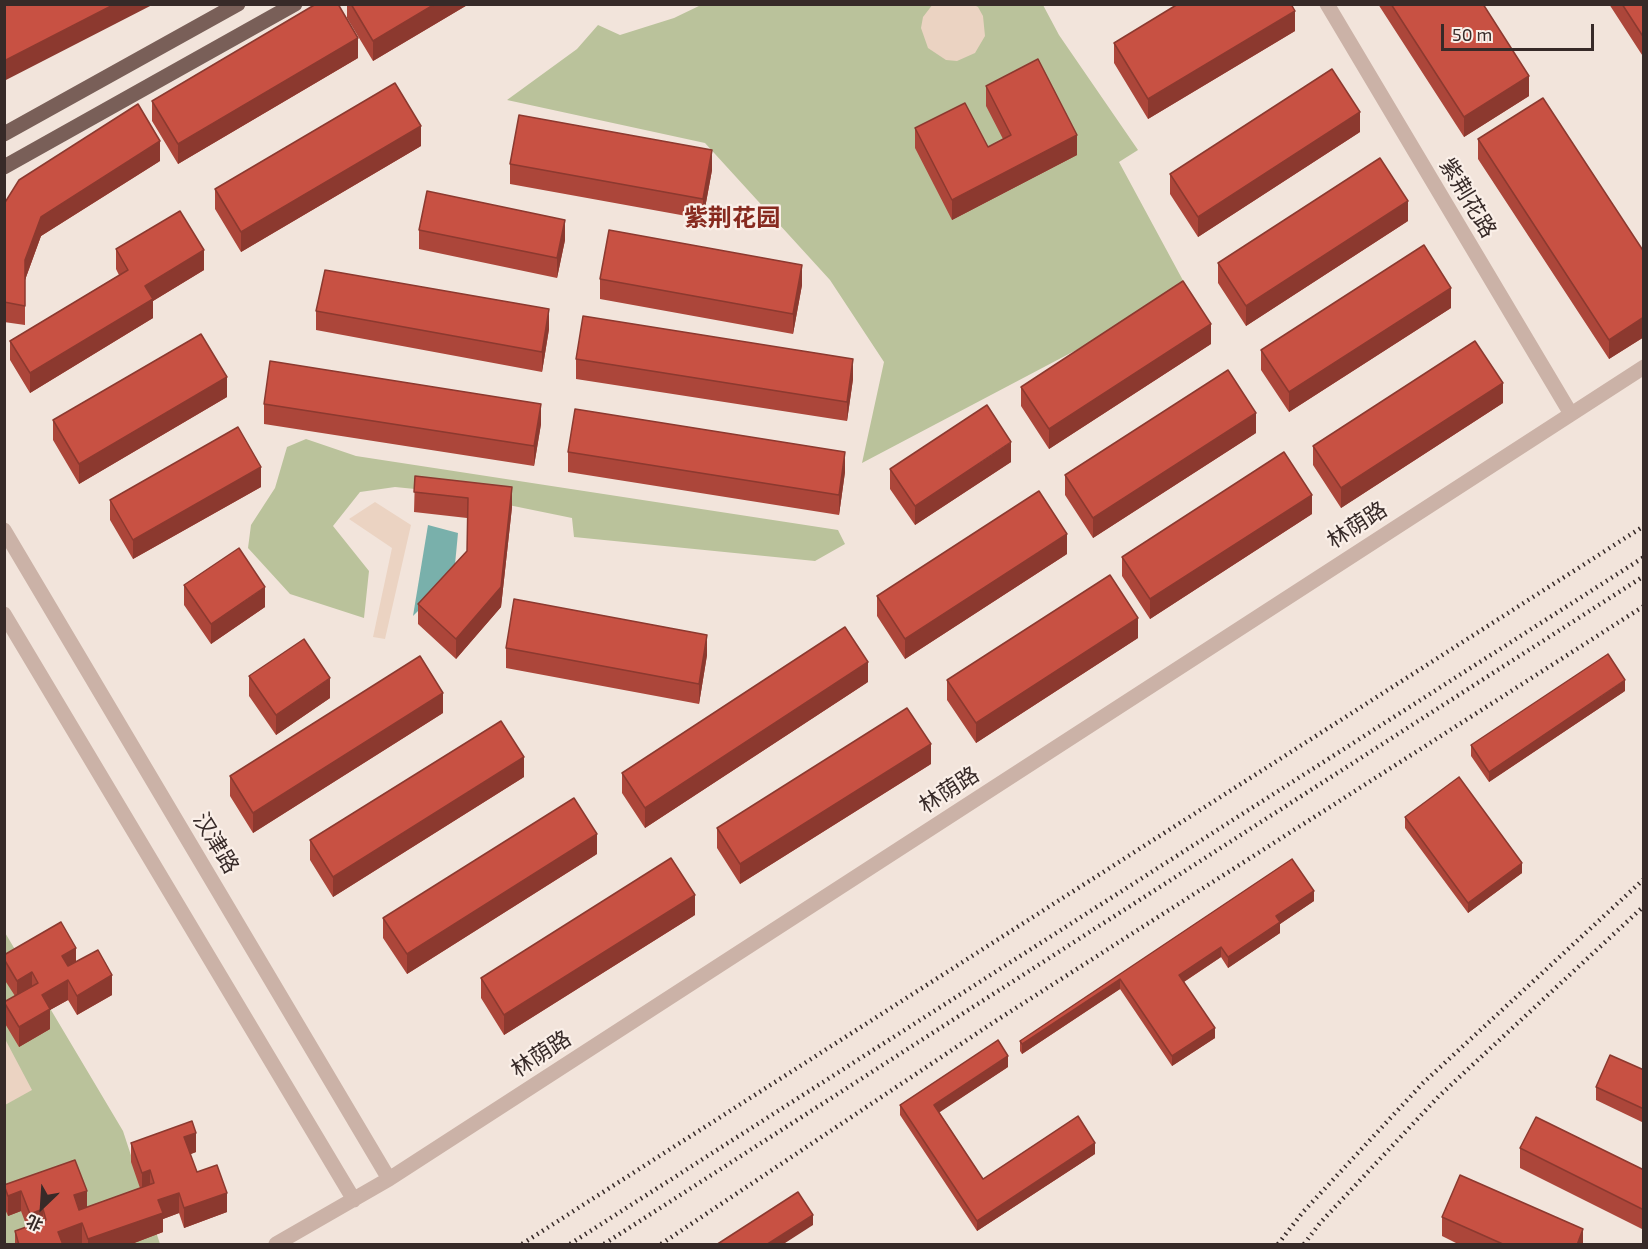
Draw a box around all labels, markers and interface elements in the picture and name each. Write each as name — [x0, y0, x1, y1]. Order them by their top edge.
scale bar — [1444, 12, 1597, 50]
text: 50 m — [1452, 23, 1492, 45]
street label: 紫荆花路 — [1434, 153, 1502, 243]
district label: 紫荆花园 — [684, 204, 780, 232]
street label: 林荫路 — [1322, 496, 1392, 554]
street label: 林荫路 — [914, 761, 984, 819]
street label: 汉津路 — [188, 808, 244, 878]
street label: 林荫路 — [506, 1025, 576, 1083]
north arrow — [12, 1177, 72, 1237]
text: 北 — [23, 1212, 45, 1236]

